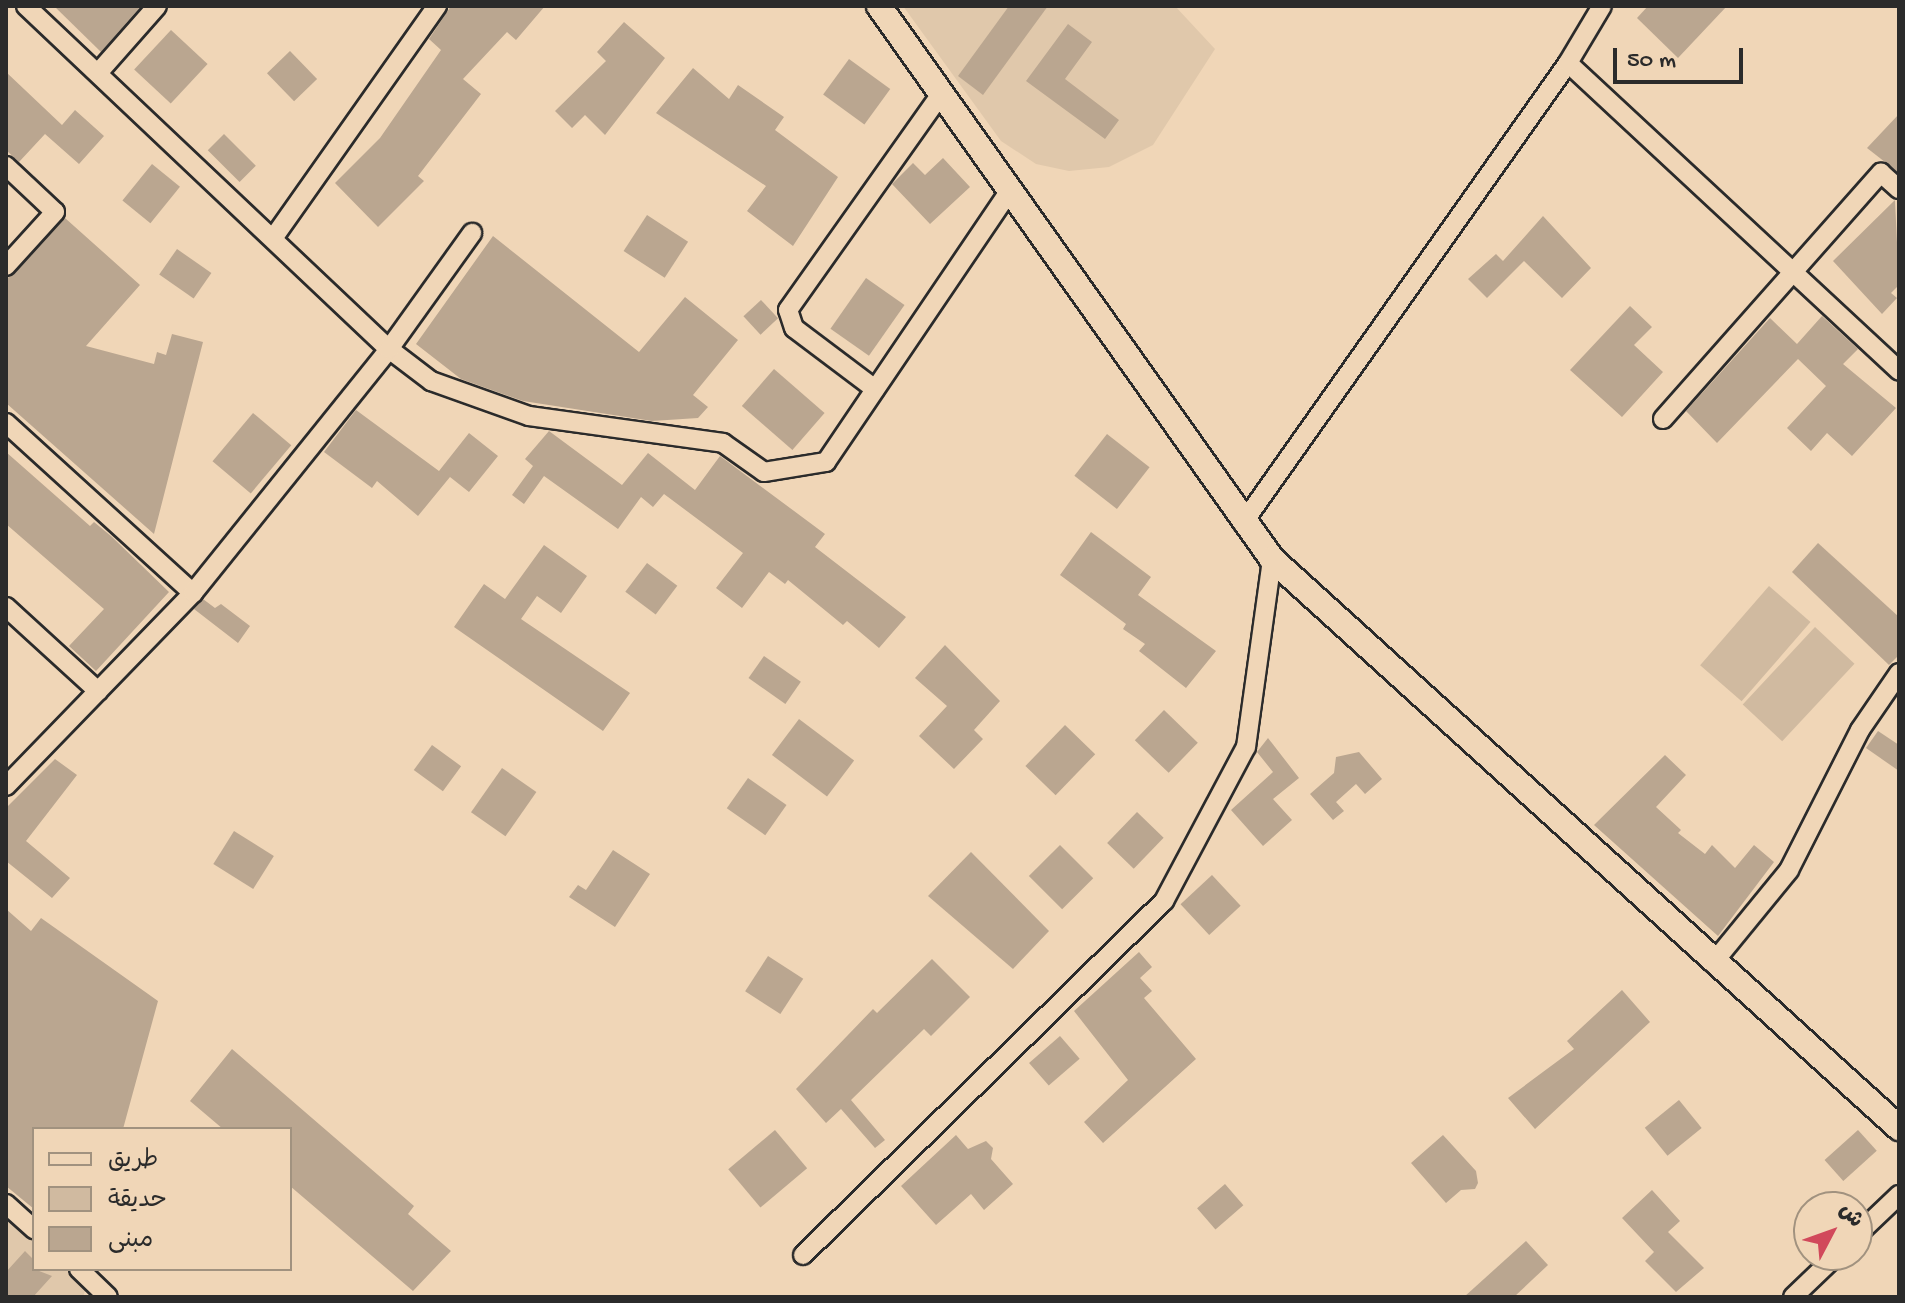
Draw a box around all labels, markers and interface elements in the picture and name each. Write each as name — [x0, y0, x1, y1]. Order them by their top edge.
scale bar — [1617, 32, 1747, 82]
text: 50 m — [1627, 47, 1676, 76]
legend — [32, 1127, 292, 1271]
text: طريق — [108, 1147, 158, 1176]
text: حديقة — [108, 1187, 167, 1216]
north arrow — [1793, 1191, 1873, 1271]
text: ش — [1832, 1199, 1867, 1234]
text: مبنى — [108, 1227, 153, 1256]

